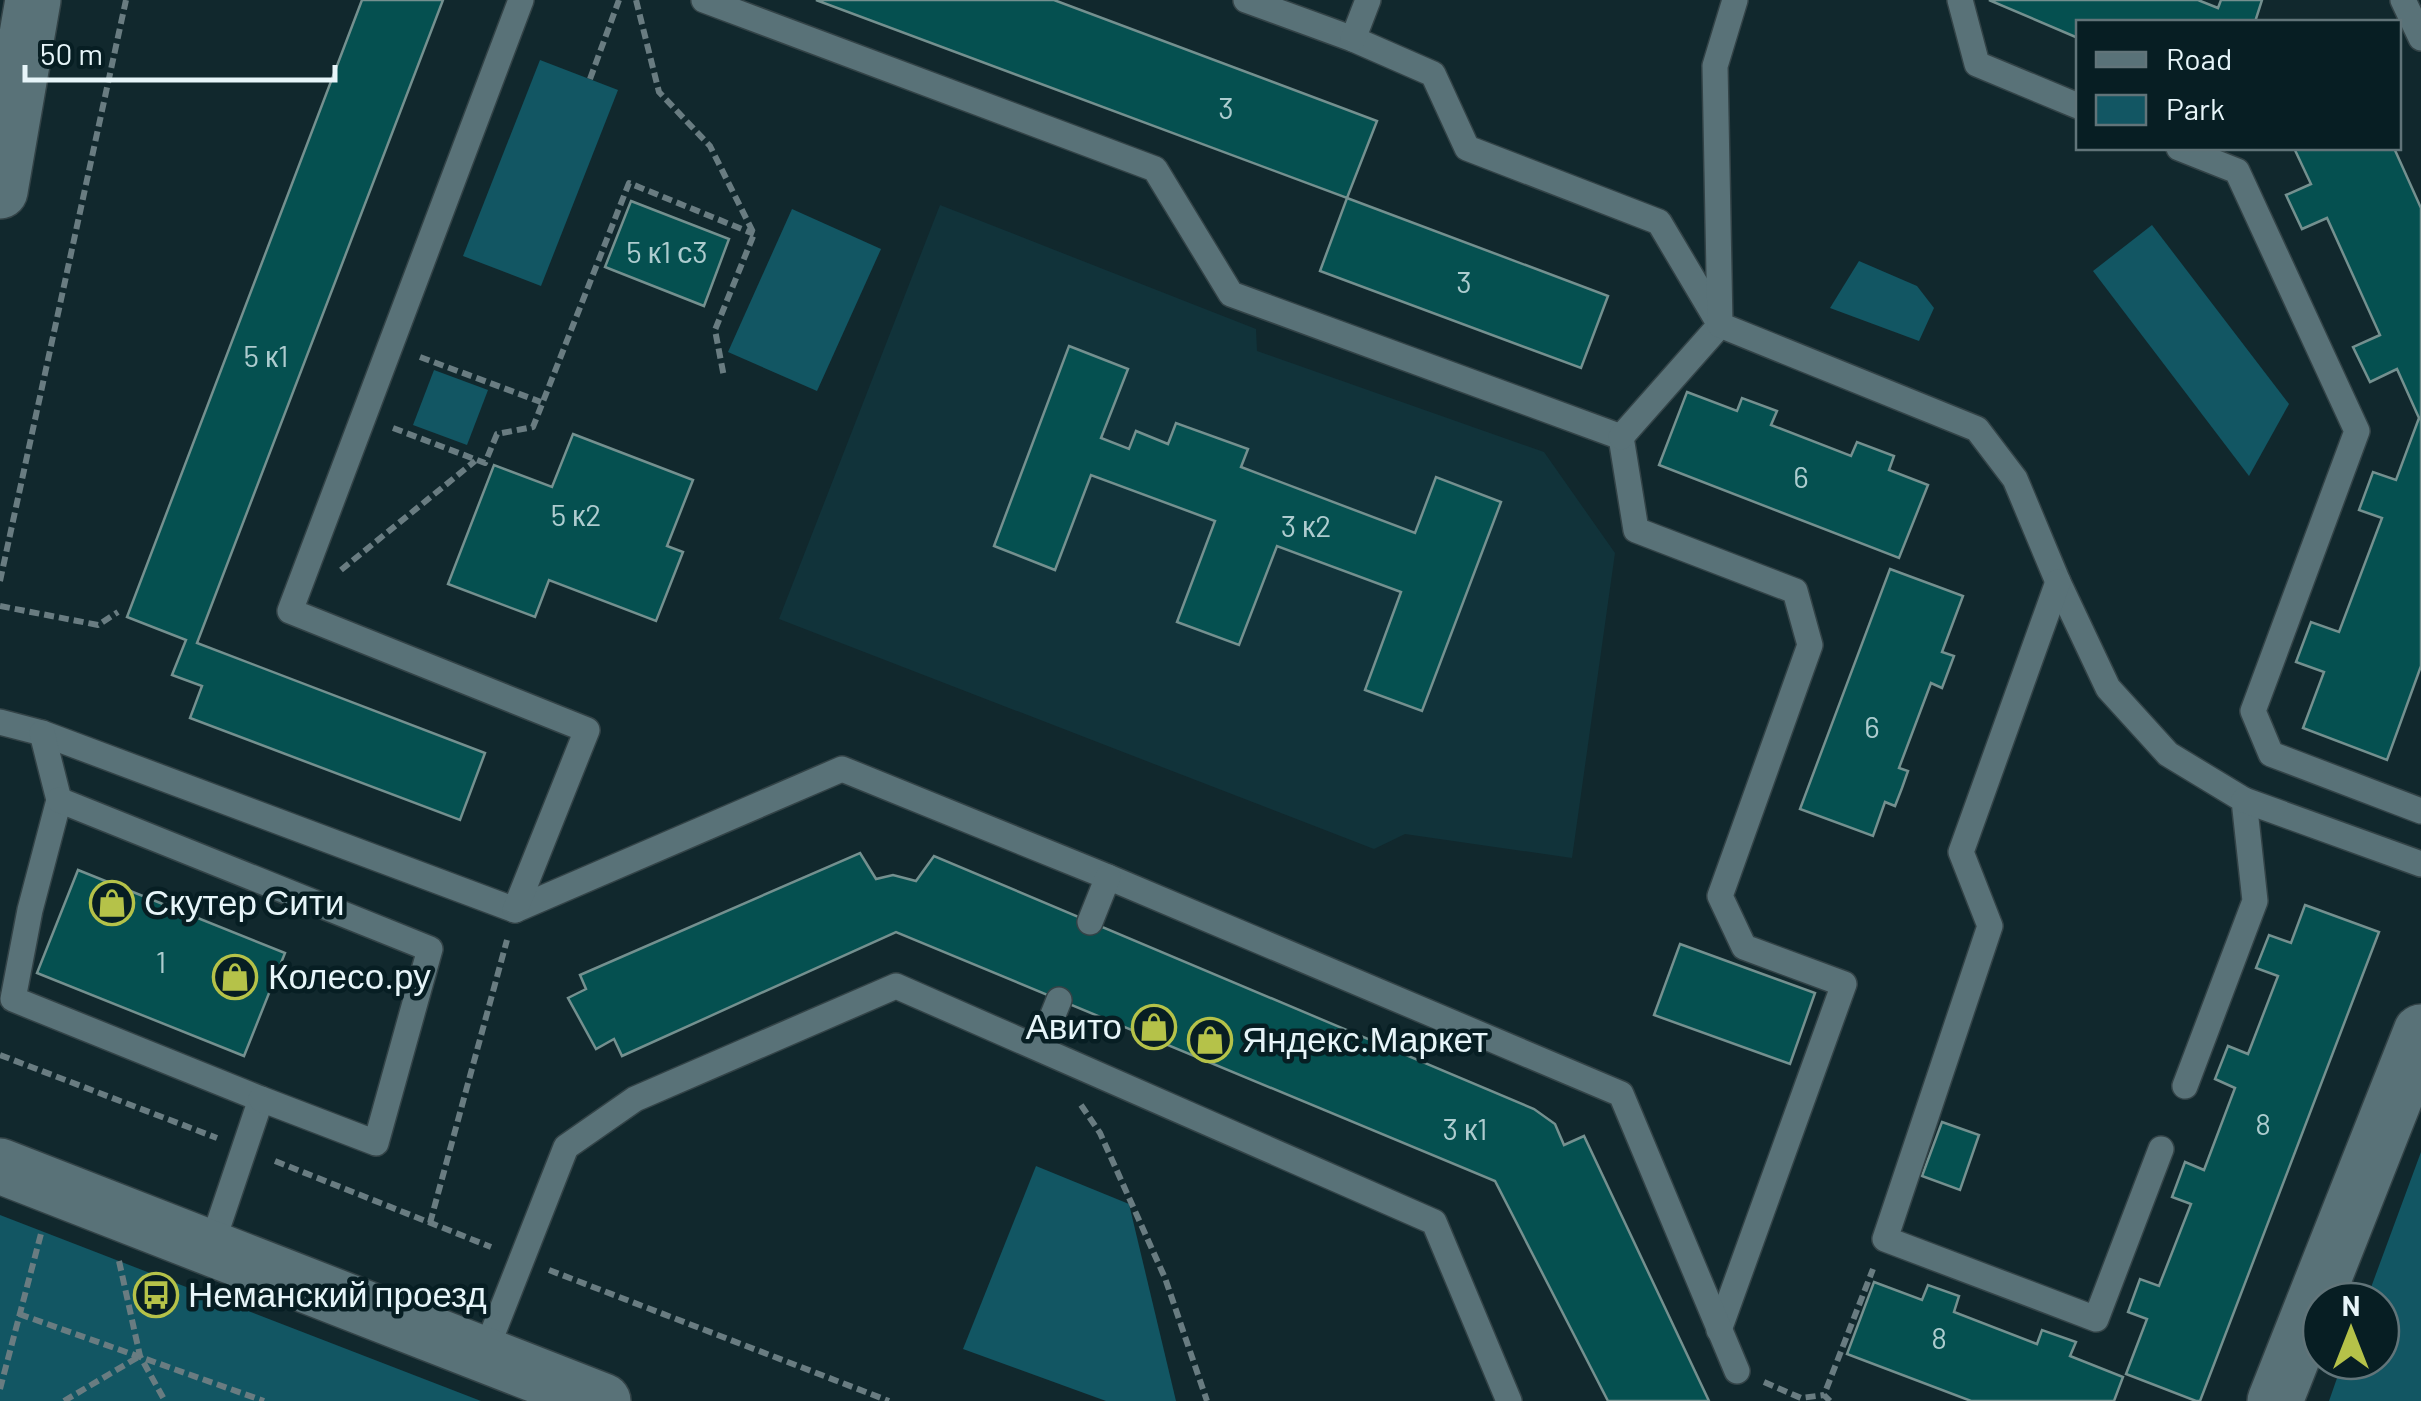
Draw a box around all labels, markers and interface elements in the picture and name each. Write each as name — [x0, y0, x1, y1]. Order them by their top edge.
scale bar — [25, 20, 335, 82]
legend — [2076, 20, 2401, 150]
text: 50 m — [40, 35, 103, 71]
text: Road — [2166, 40, 2232, 76]
house number: 3 — [1218, 89, 1234, 125]
text: Park — [2166, 90, 2225, 126]
house number: 5 к1 с3 — [626, 233, 708, 269]
house number: 3 — [1456, 263, 1472, 299]
house number: 5 к1 — [243, 337, 289, 373]
house number: 6 — [1793, 458, 1809, 494]
house number: 5 к2 — [551, 496, 601, 532]
house number: 3 к2 — [1281, 507, 1331, 543]
house number: 6 — [1864, 708, 1880, 744]
shop icon: Скутер Сити — [89, 880, 135, 926]
place label: Скутер Сити — [144, 880, 344, 922]
house number: 1 — [156, 943, 166, 979]
shop icon: Колесо.ру — [212, 954, 258, 1000]
place label: Колесо.ру — [268, 954, 431, 996]
place label: Авито — [1025, 1004, 1122, 1046]
shop icon: Авито — [1131, 1004, 1177, 1050]
shop icon: Яндекс.Маркет — [1187, 1017, 1233, 1063]
place label: Яндекс.Маркет — [1242, 1017, 1488, 1059]
house number: 8 — [2255, 1105, 2271, 1141]
house number: 3 к1 — [1442, 1110, 1488, 1146]
bus stop icon: Неманский проезд — [133, 1272, 179, 1318]
place label: Неманский проезд — [188, 1272, 487, 1314]
north arrow — [2301, 1281, 2401, 1381]
text: N — [2342, 1288, 2360, 1322]
house number: 8 — [1931, 1319, 1947, 1355]

